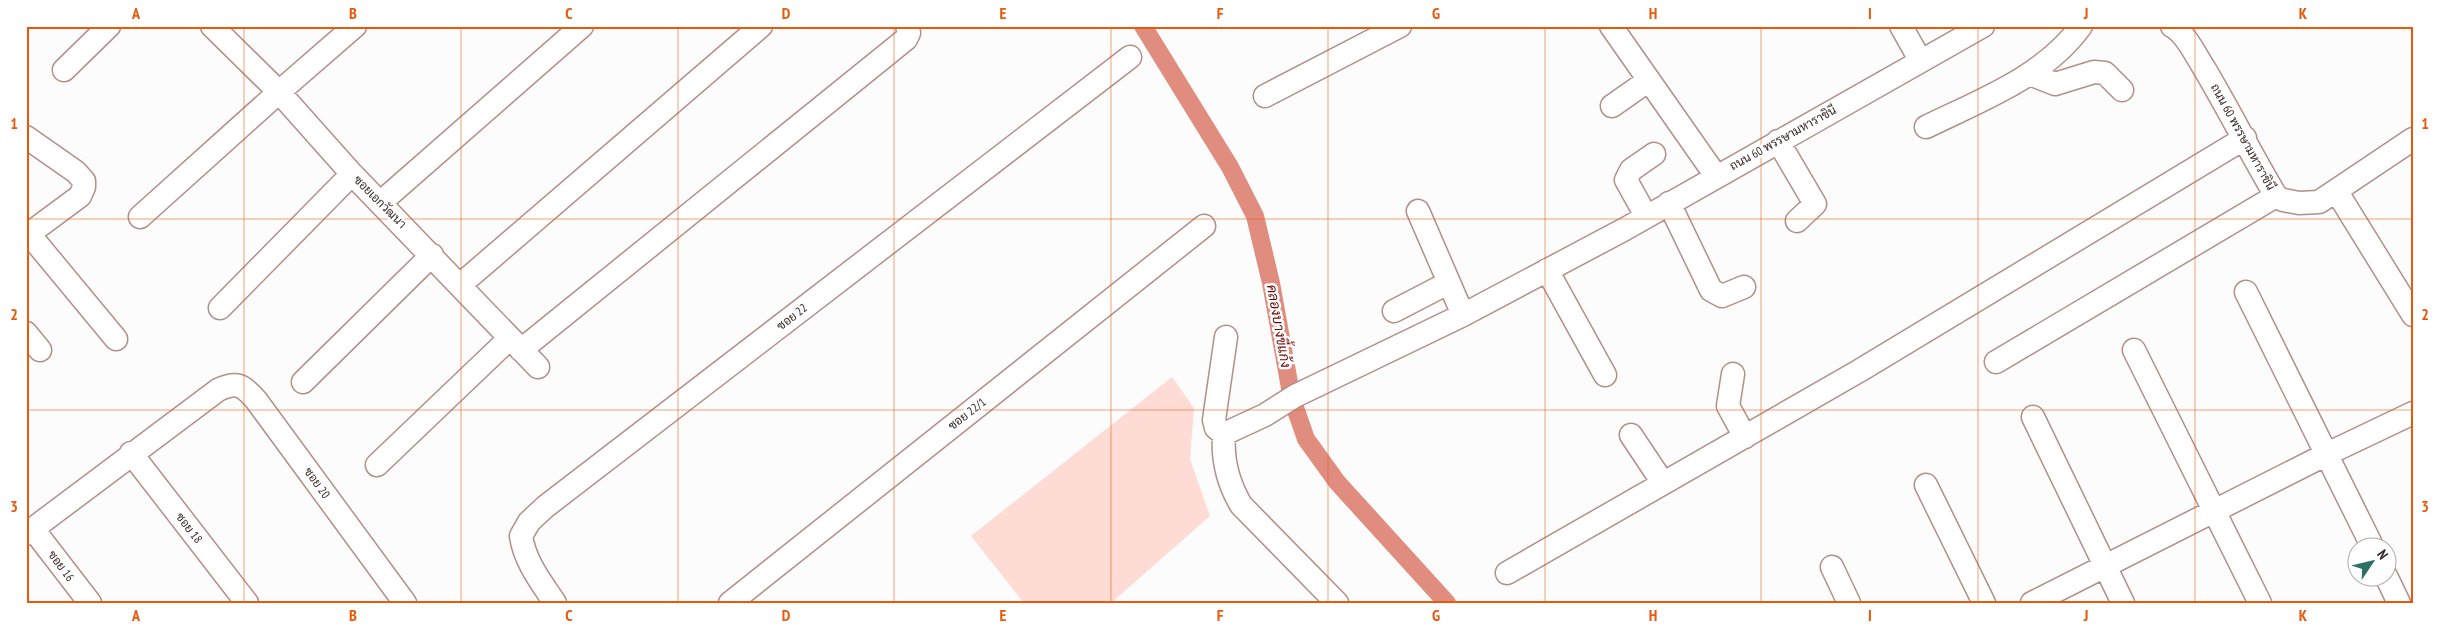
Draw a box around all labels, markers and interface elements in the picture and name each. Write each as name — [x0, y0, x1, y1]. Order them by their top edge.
text: A — [131, 3, 141, 23]
text: B — [349, 3, 357, 23]
text: C — [565, 3, 573, 23]
text: D — [782, 3, 791, 23]
text: E — [1000, 3, 1007, 23]
text: F — [1217, 3, 1224, 23]
text: G — [1432, 3, 1440, 23]
text: H — [1649, 3, 1657, 23]
text: I — [1868, 3, 1872, 23]
text: J — [2083, 3, 2088, 23]
text: K — [2299, 3, 2308, 23]
street label: ถนน 60 พรรษามหาราชินี — [2208, 81, 2279, 193]
street label: ถนน 60 พรรษามหาราชินี — [1727, 102, 1839, 173]
text: 1 — [10, 113, 18, 133]
text: 1 — [2421, 113, 2429, 133]
street label: ซอยเอกวัฒนา — [351, 172, 410, 231]
water label: คลองบางขี้แก้ง — [1263, 282, 1299, 369]
street label: ซอย 22 — [773, 300, 810, 333]
text: 2 — [10, 304, 18, 324]
text: 2 — [2421, 304, 2429, 324]
street label: ซอย 22/1 — [945, 394, 988, 433]
street label: ซอย 20 — [301, 464, 334, 501]
text: 3 — [10, 496, 18, 516]
text: 3 — [2421, 496, 2429, 516]
street label: ซอย 18 — [173, 509, 206, 546]
north arrow — [2346, 536, 2396, 586]
text: N — [2373, 546, 2392, 563]
street label: ซอย 16 — [45, 547, 78, 584]
text: A — [131, 605, 141, 625]
text: B — [349, 605, 357, 625]
text: C — [565, 605, 573, 625]
text: D — [782, 605, 791, 625]
text: E — [1000, 605, 1007, 625]
text: F — [1217, 605, 1224, 625]
text: G — [1432, 605, 1440, 625]
text: H — [1649, 605, 1657, 625]
text: I — [1868, 605, 1872, 625]
text: J — [2083, 605, 2088, 625]
text: K — [2299, 605, 2308, 625]

